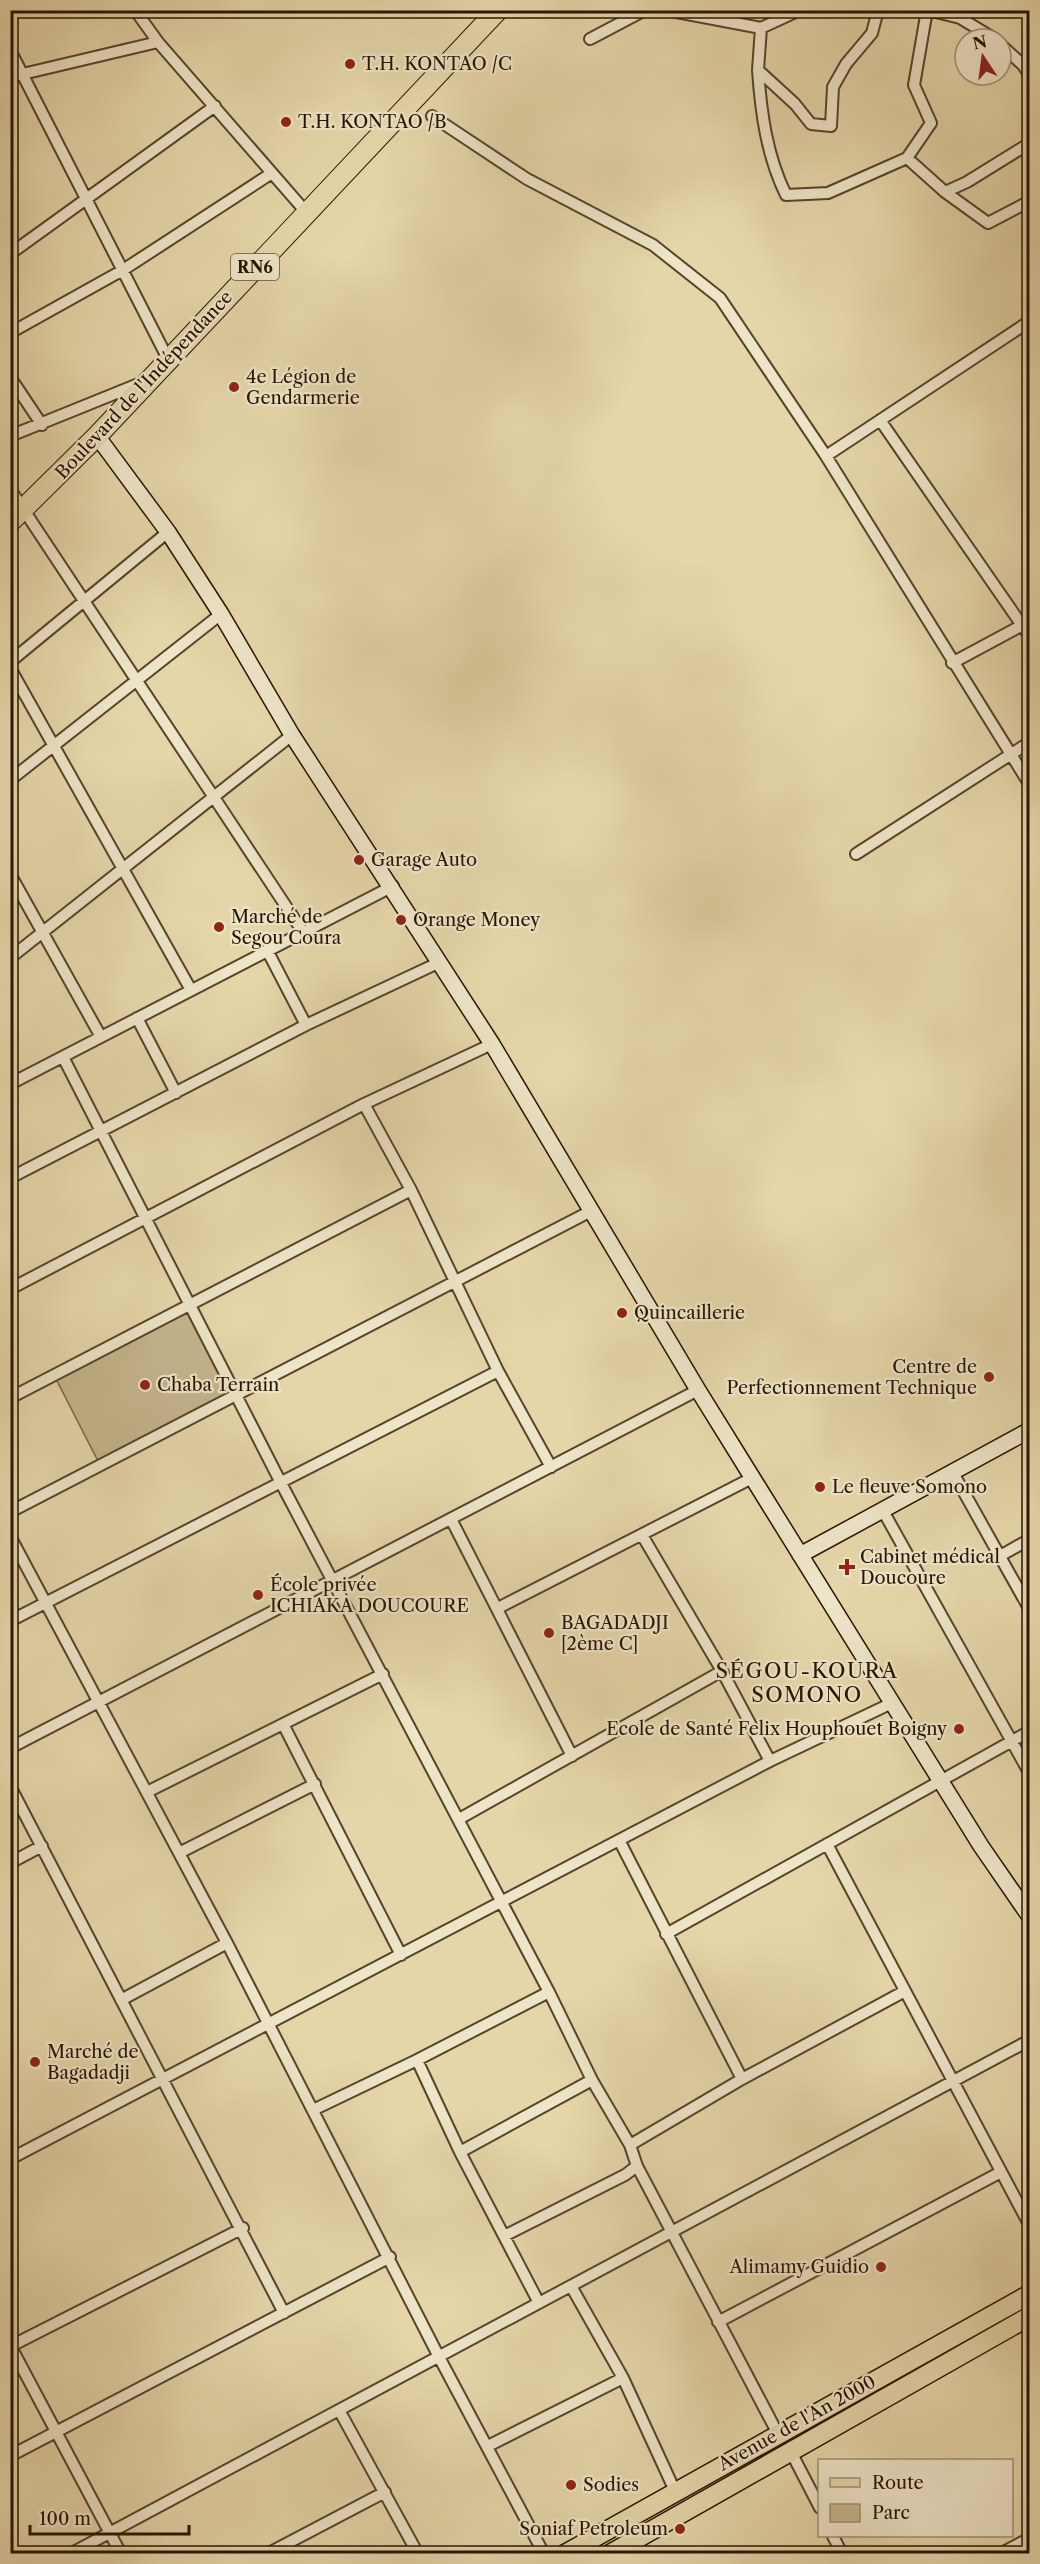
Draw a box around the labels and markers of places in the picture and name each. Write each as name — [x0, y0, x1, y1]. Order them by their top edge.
place label: T.H. KONTAO /C — [362, 53, 512, 75]
marker: T.H. KONTAO /C — [343, 57, 357, 71]
place label: T.H. KONTAO /B — [298, 111, 447, 133]
marker: T.H. KONTAO /B — [279, 115, 293, 129]
place label: 4e Légion de Gendarmerie — [246, 366, 360, 409]
marker: 4e Légion de Gendarmerie — [227, 380, 241, 394]
place label: Garage Auto — [371, 849, 477, 871]
marker: Garage Auto — [352, 853, 366, 867]
place label: Marché de Segou Coura — [231, 906, 342, 949]
place label: Orange Money — [413, 909, 541, 931]
marker: Orange Money — [394, 913, 408, 927]
marker: Marché de Segou Coura — [212, 920, 226, 934]
place label: Quincaillerie — [634, 1302, 745, 1324]
marker: Quincaillerie — [615, 1306, 629, 1320]
place label: Centre de Perfectionnement Technique — [727, 1356, 977, 1399]
marker: Centre de Perfectionnement Technique — [982, 1370, 996, 1384]
place label: Chaba Terrain — [157, 1374, 279, 1396]
marker: Chaba Terrain — [138, 1378, 152, 1392]
place label: Le fleuve Somono — [832, 1476, 987, 1498]
marker: Le fleuve Somono — [813, 1480, 827, 1494]
place label: Cabinet médical Doucoure — [860, 1546, 1000, 1589]
marker: Cabinet médical Doucoure — [838, 1558, 856, 1576]
place label: École privée ICHIAKA DOUCOURE — [270, 1573, 469, 1617]
marker: École privée ICHIAKA DOUCOURE — [251, 1588, 265, 1602]
place label: BAGADADJI [2ème C] — [561, 1612, 669, 1655]
marker: BAGADADJI [2ème C] — [542, 1626, 556, 1640]
place label: Ecole de Santé Felix Houphouet Boigny — [606, 1718, 948, 1740]
marker: Ecole de Santé Felix Houphouet Boigny — [952, 1722, 966, 1736]
place label: Marché de Bagadadji — [47, 2041, 139, 2084]
marker: Marché de Bagadadji — [28, 2055, 42, 2069]
place label: Alimamy Guidio — [728, 2256, 869, 2278]
marker: Alimamy Guidio — [874, 2260, 888, 2274]
place label: Sodies — [583, 2474, 639, 2496]
marker: Sodies — [564, 2478, 578, 2492]
place label: Soniaf Petroleum — [519, 2518, 668, 2540]
marker: Soniaf Petroleum — [673, 2522, 687, 2536]

